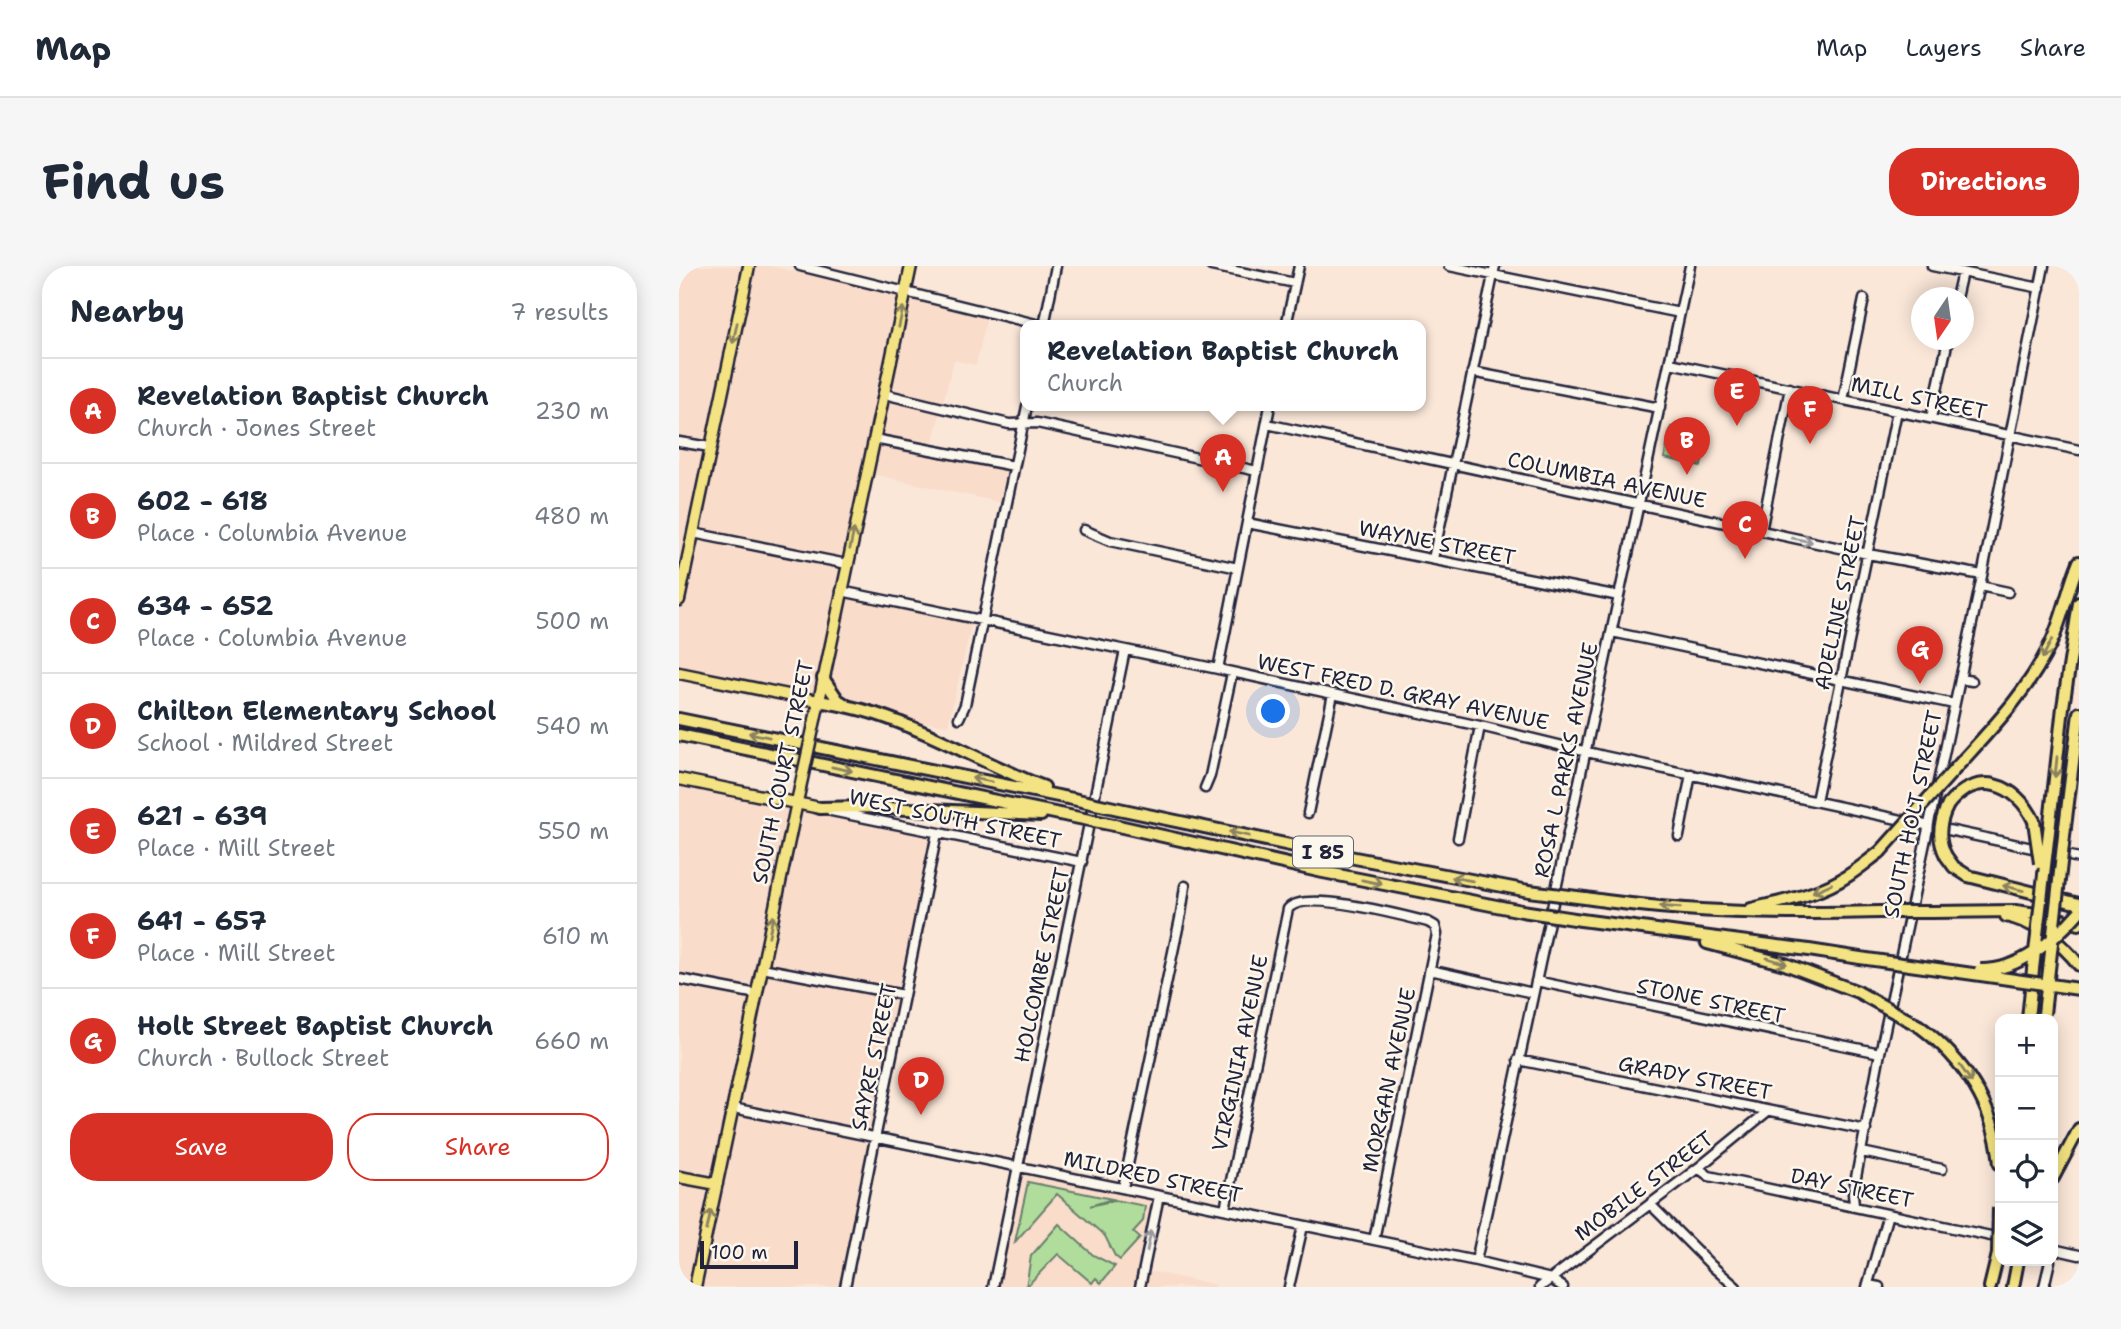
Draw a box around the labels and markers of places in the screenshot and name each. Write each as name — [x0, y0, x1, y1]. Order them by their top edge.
pin: E — [1714, 368, 1760, 426]
pin: F — [1787, 386, 1833, 444]
pin: B — [1664, 417, 1710, 475]
pin: A — [1200, 434, 1246, 492]
pin: C — [1722, 501, 1768, 559]
pin: G — [1897, 626, 1943, 684]
pin: D — [898, 1057, 944, 1115]

